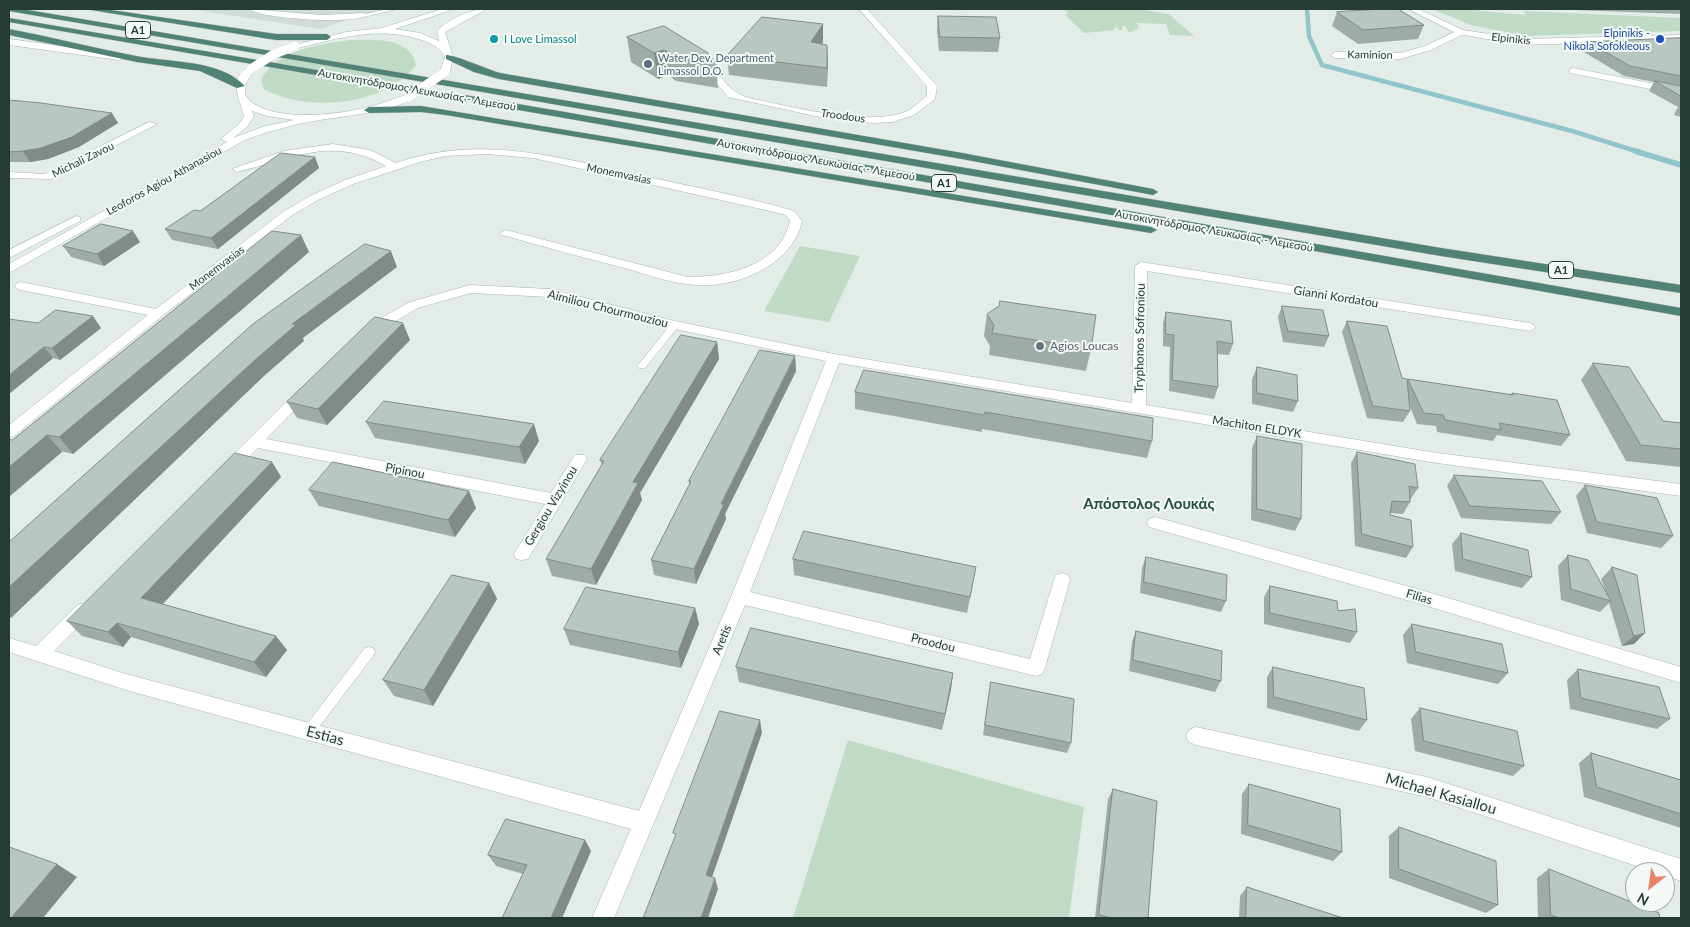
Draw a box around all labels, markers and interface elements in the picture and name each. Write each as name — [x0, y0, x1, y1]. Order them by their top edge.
road number: A1 — [126, 22, 150, 38]
place label: Elpinikis - Nikola Sofokleous — [1564, 26, 1650, 52]
street label: Elpinikis — [1491, 30, 1531, 48]
place label: I Love Limassol — [504, 32, 577, 46]
marker: I Love Limassol — [488, 33, 500, 45]
marker: Elpinikis - Nikola Sofokleous — [1654, 33, 1666, 45]
street label: Kaminion — [1347, 48, 1393, 62]
place label: Water Dev. Department Limassol D.O. — [658, 51, 774, 77]
marker: Water Dev. Department Limassol D.O. — [642, 58, 654, 70]
street label: Αυτοκινητόδρομος Λευκωσίας - Λεμεσού — [317, 66, 517, 114]
street label: Troodous — [820, 106, 866, 126]
street label: Αυτοκινητόδρομος Λευκωσίας - Λεμεσού — [716, 136, 916, 184]
street label: Michali Zavou — [50, 139, 116, 181]
street label: Leoforos Agiou Athanasiou — [104, 144, 224, 218]
street label: Monemvasias — [585, 161, 653, 187]
road number: A1 — [932, 174, 956, 192]
street label: Αυτοκινητόδρομος Λευκωσίας - Λεμεσού — [1114, 207, 1314, 255]
street label: Monemvasias — [187, 243, 247, 293]
road number: A1 — [1548, 262, 1574, 278]
street label: Tryphonos Sofroniou — [1132, 283, 1148, 393]
street label: Gianni Kordatou — [1293, 283, 1379, 311]
street label: Aimiliou Chourmouziou — [546, 287, 670, 331]
place label: Agios Loucas — [1050, 339, 1118, 353]
marker: Agios Loucas — [1034, 340, 1046, 352]
street label: Machiton ELDYK — [1211, 413, 1303, 441]
street label: Pipinou — [384, 460, 426, 482]
street label: Gergiou Vizyinou — [521, 463, 581, 549]
district label: Απόστολος Λουκάς — [1083, 495, 1215, 513]
street label: Filias — [1404, 586, 1434, 608]
street label: Aretis — [709, 623, 735, 657]
street label: Proodou — [909, 631, 957, 655]
street label: Estias — [304, 722, 346, 750]
street label: Michael Kasiallou — [1383, 770, 1499, 818]
north arrow — [1625, 862, 1675, 912]
text: N — [1634, 890, 1652, 910]

